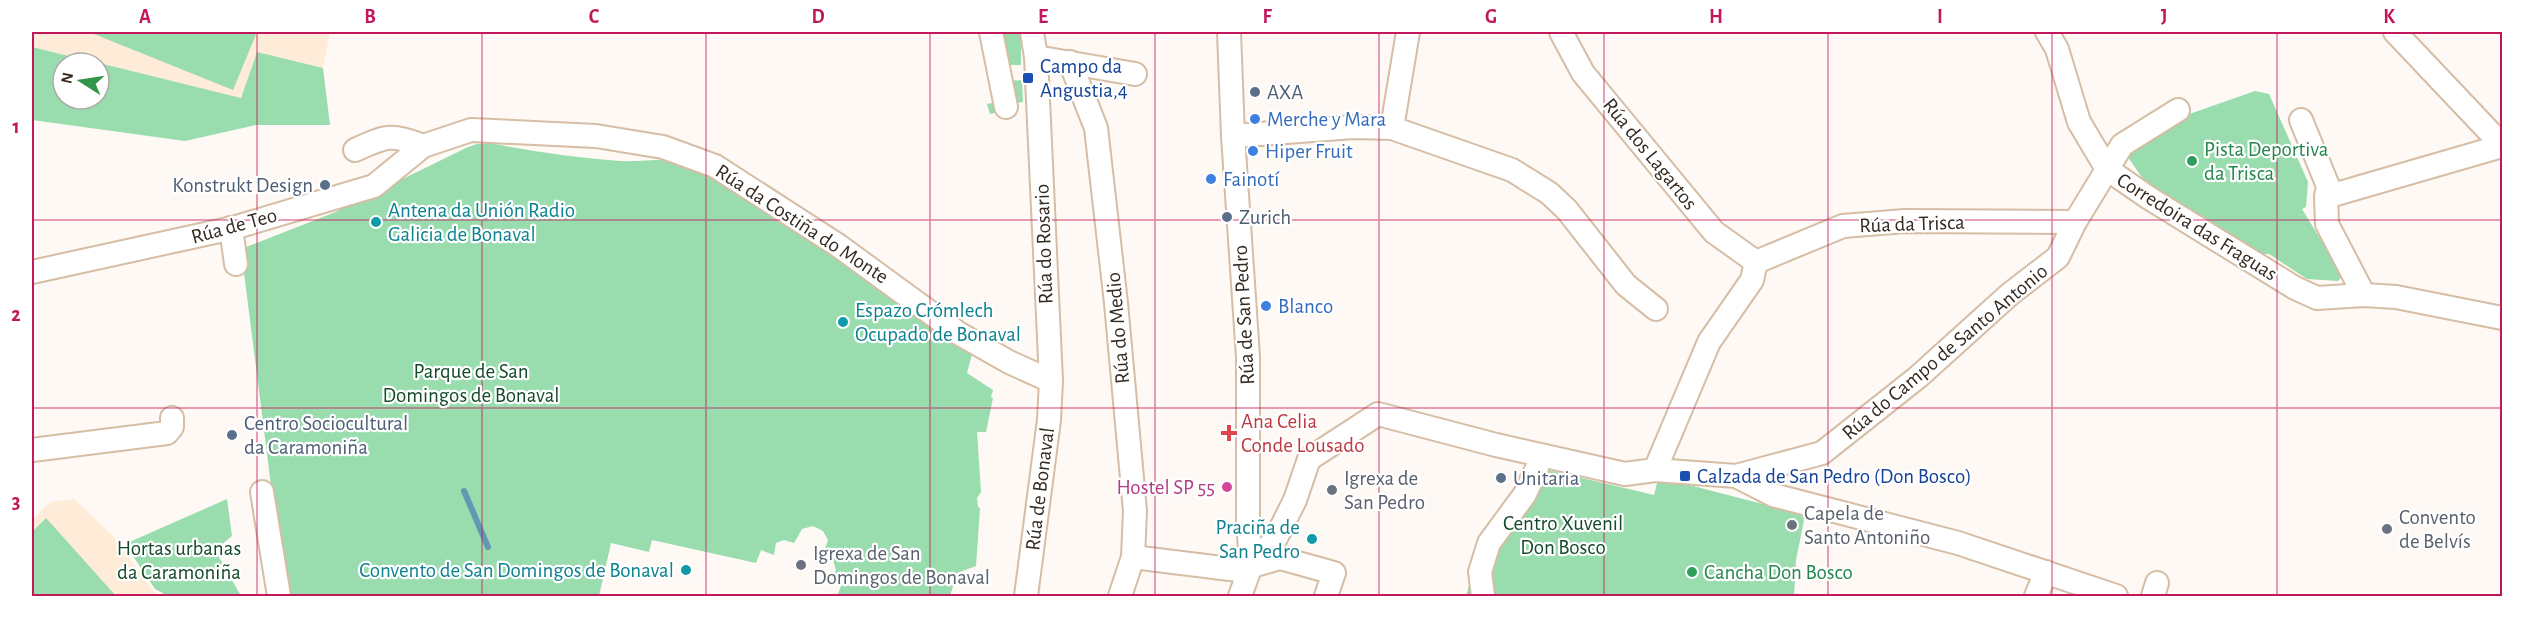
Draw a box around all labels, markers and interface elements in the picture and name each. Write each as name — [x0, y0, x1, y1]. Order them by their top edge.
text: A — [139, 7, 151, 27]
text: B — [364, 7, 376, 27]
text: C — [589, 7, 600, 27]
text: D — [811, 7, 825, 27]
text: E — [1038, 7, 1048, 27]
text: F — [1262, 7, 1272, 27]
text: G — [1485, 7, 1497, 27]
text: H — [1709, 7, 1723, 27]
text: I — [1937, 7, 1943, 27]
text: J — [2161, 7, 2167, 27]
text: K — [2383, 7, 2395, 27]
north arrow — [51, 51, 111, 111]
place label: Campo da Angustia,4 — [1040, 56, 1128, 101]
text: N — [58, 71, 76, 85]
marker: Campo da Angustia,4 — [1021, 71, 1035, 85]
place label: AXA — [1267, 82, 1303, 103]
marker: AXA — [1248, 85, 1262, 99]
street label: Rúa dos Lagartos — [1599, 94, 1701, 214]
place label: Merche y Mara — [1267, 109, 1387, 130]
marker: Merche y Mara — [1248, 112, 1262, 126]
text: 1 — [12, 117, 20, 137]
place label: Pista Deportiva da Trisca — [2204, 139, 2329, 184]
place label: Hiper Fruit — [1265, 141, 1353, 162]
marker: Hiper Fruit — [1246, 144, 1260, 158]
marker: Pista Deportiva da Trisca — [2185, 154, 2199, 168]
street label: Rúa da Costiña do Monte — [712, 160, 892, 288]
place label: Fainotí — [1223, 169, 1280, 190]
street label: Corredoira das Fraguas — [2113, 169, 2281, 285]
marker: Fainotí — [1204, 172, 1218, 186]
place label: Konstrukt Design — [172, 175, 313, 196]
marker: Konstrukt Design — [318, 178, 332, 192]
street label: Rúa do Rosario — [1031, 183, 1057, 305]
place label: Antena da Unión Radio Galicia de Bonaval — [388, 200, 575, 245]
street label: Rúa de Teo — [189, 204, 279, 248]
place label: Zurich — [1239, 207, 1291, 228]
marker: Zurich — [1220, 210, 1234, 224]
street label: Rúa da Trisca — [1859, 212, 1965, 236]
marker: Antena da Unión Radio Galicia de Bonaval — [369, 215, 383, 229]
street label: Rúa de San Pedro — [1230, 244, 1258, 386]
street label: Rúa do Campo de Santo Antonio — [1838, 260, 2052, 444]
street label: Rúa do Medio — [1103, 271, 1133, 385]
place label: Blanco — [1278, 296, 1333, 317]
marker: Blanco — [1259, 299, 1273, 313]
place label: Espazo Crómlech Ocupado de Bonaval — [855, 300, 1021, 345]
text: 2 — [11, 305, 21, 325]
marker: Espazo Crómlech Ocupado de Bonaval — [836, 315, 850, 329]
park label: Parque de San Domingos de Bonaval — [382, 361, 560, 406]
place label: Ana Celia Conde Lousado — [1241, 411, 1365, 456]
place label: Centro Sociocultural da Caramoniña — [244, 413, 408, 458]
street label: Rúa de Bonaval — [1022, 426, 1058, 552]
marker: Ana Celia Conde Lousado — [1222, 426, 1236, 440]
marker: Centro Sociocultural da Caramoniña — [225, 428, 239, 442]
place label: Calzada de San Pedro (Don Bosco) — [1697, 466, 1972, 487]
place label: Igrexa de San Pedro — [1344, 468, 1425, 513]
place label: Unitaria — [1513, 468, 1580, 489]
marker: Calzada de San Pedro (Don Bosco) — [1678, 469, 1692, 483]
marker: Unitaria — [1494, 471, 1508, 485]
place label: Hostel SP 55 — [1116, 477, 1215, 498]
marker: Hostel SP 55 — [1220, 480, 1234, 494]
marker: Igrexa de San Pedro — [1325, 483, 1339, 497]
text: 3 — [12, 492, 20, 512]
place label: Capela de Santo Antoniño — [1804, 503, 1930, 548]
place label: Convento de Belvís — [2399, 507, 2476, 552]
park label: Centro Xuvenil Don Bosco — [1503, 513, 1623, 558]
place label: Praciña de San Pedro — [1215, 517, 1300, 562]
marker: Capela de Santo Antoniño — [1785, 518, 1799, 532]
marker: Convento de Belvís — [2380, 522, 2394, 536]
marker: Praciña de San Pedro — [1305, 532, 1319, 546]
park label: Hortas urbanas da Caramoniña — [117, 538, 241, 583]
place label: Igrexa de San Domingos de Bonaval — [813, 543, 990, 588]
marker: Igrexa de San Domingos de Bonaval — [794, 558, 808, 572]
place label: Convento de San Domingos de Bonaval — [359, 560, 674, 581]
place label: Cancha Don Bosco — [1704, 562, 1853, 583]
marker: Convento de San Domingos de Bonaval — [679, 563, 693, 577]
marker: Cancha Don Bosco — [1685, 565, 1699, 579]

